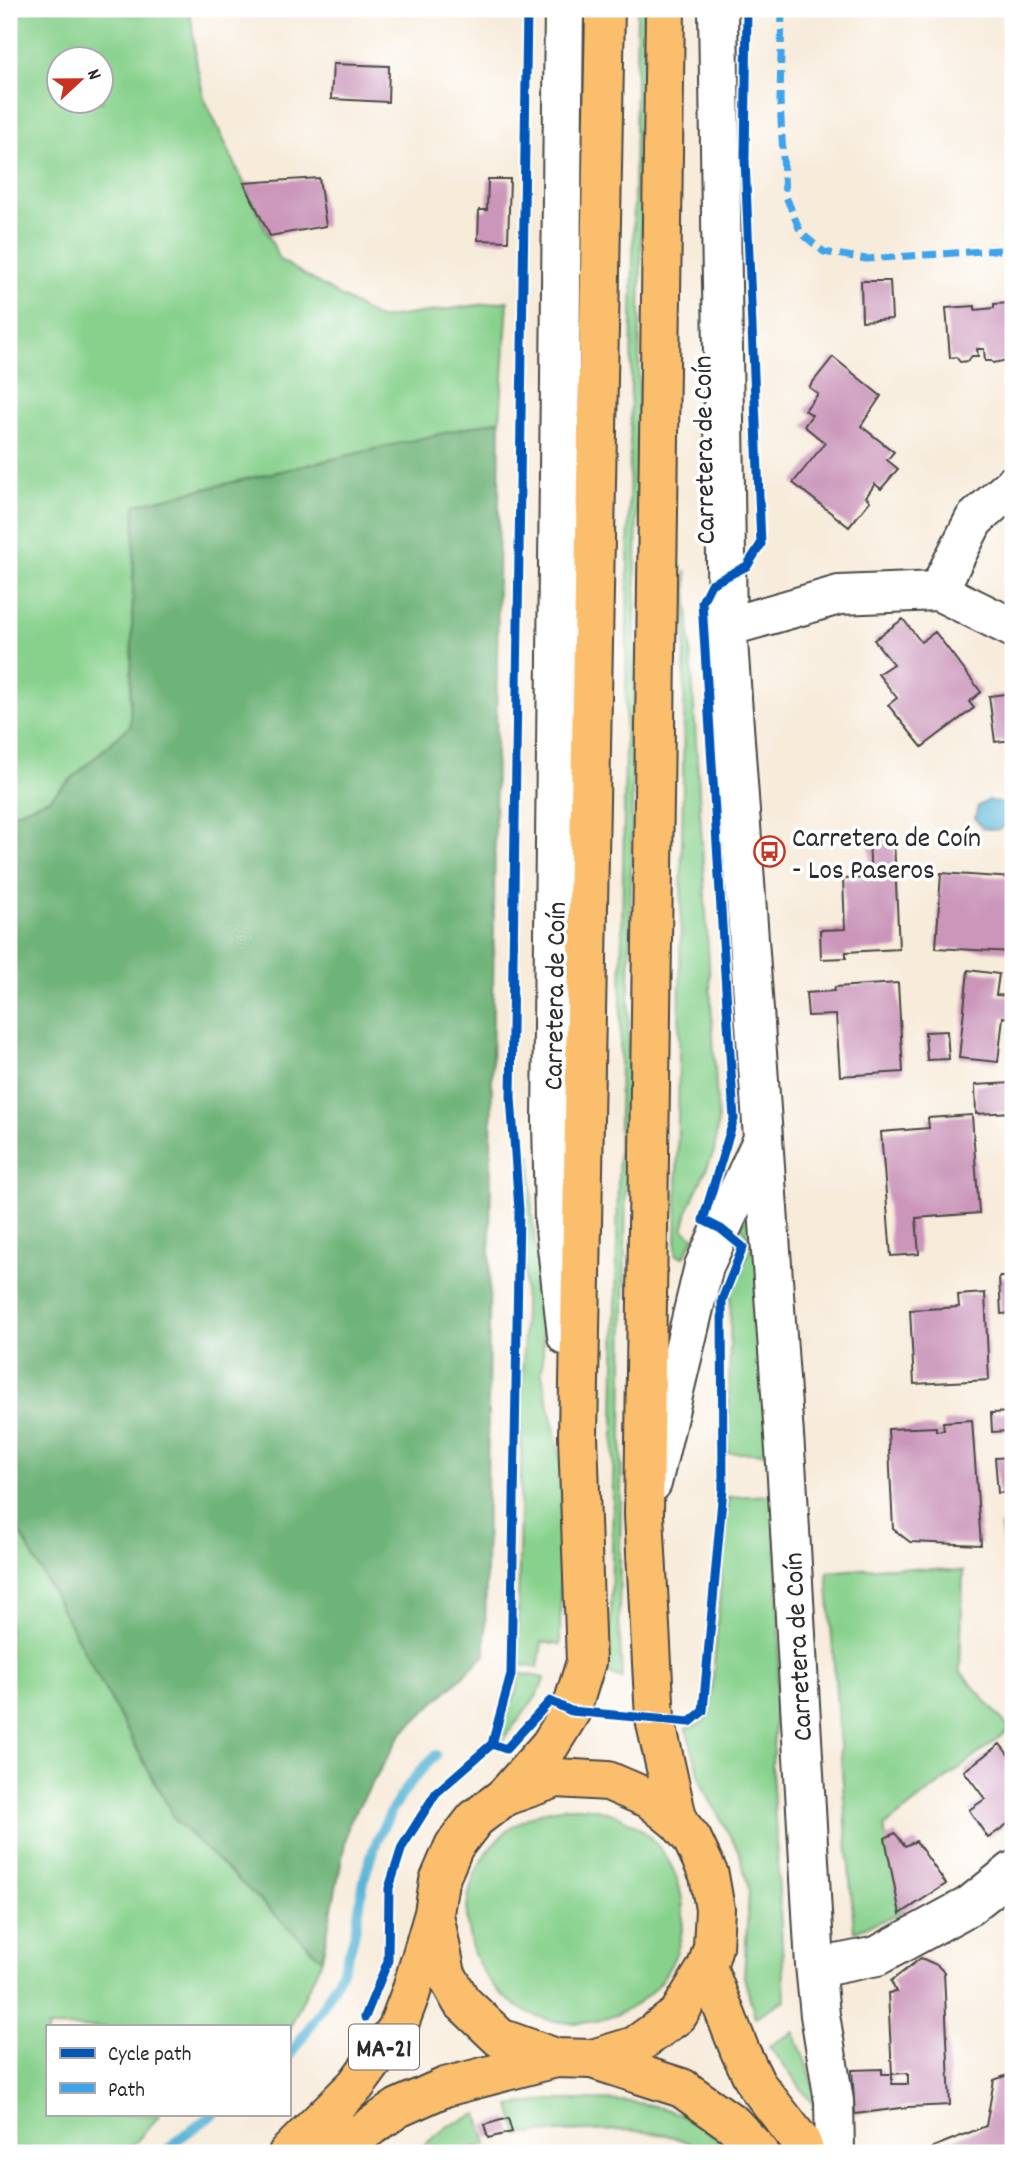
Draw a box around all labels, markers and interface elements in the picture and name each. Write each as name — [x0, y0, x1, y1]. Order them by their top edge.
north arrow — [46, 46, 116, 116]
text: N — [78, 66, 107, 84]
street label: Carretera de Coín — [685, 355, 729, 545]
place label: Carretera de Coín - Los Paseros — [792, 821, 981, 893]
bus stop icon: Carretera de Coín - Los Paseros — [752, 835, 786, 869]
street label: Carretera de Coín — [536, 901, 580, 1091]
street label: Carretera de Coín — [776, 1551, 826, 1742]
road number: MA-21 — [349, 2024, 419, 2070]
legend — [46, 2025, 290, 2116]
text: Cycle path — [108, 2041, 191, 2071]
text: Path — [108, 2077, 145, 2107]

